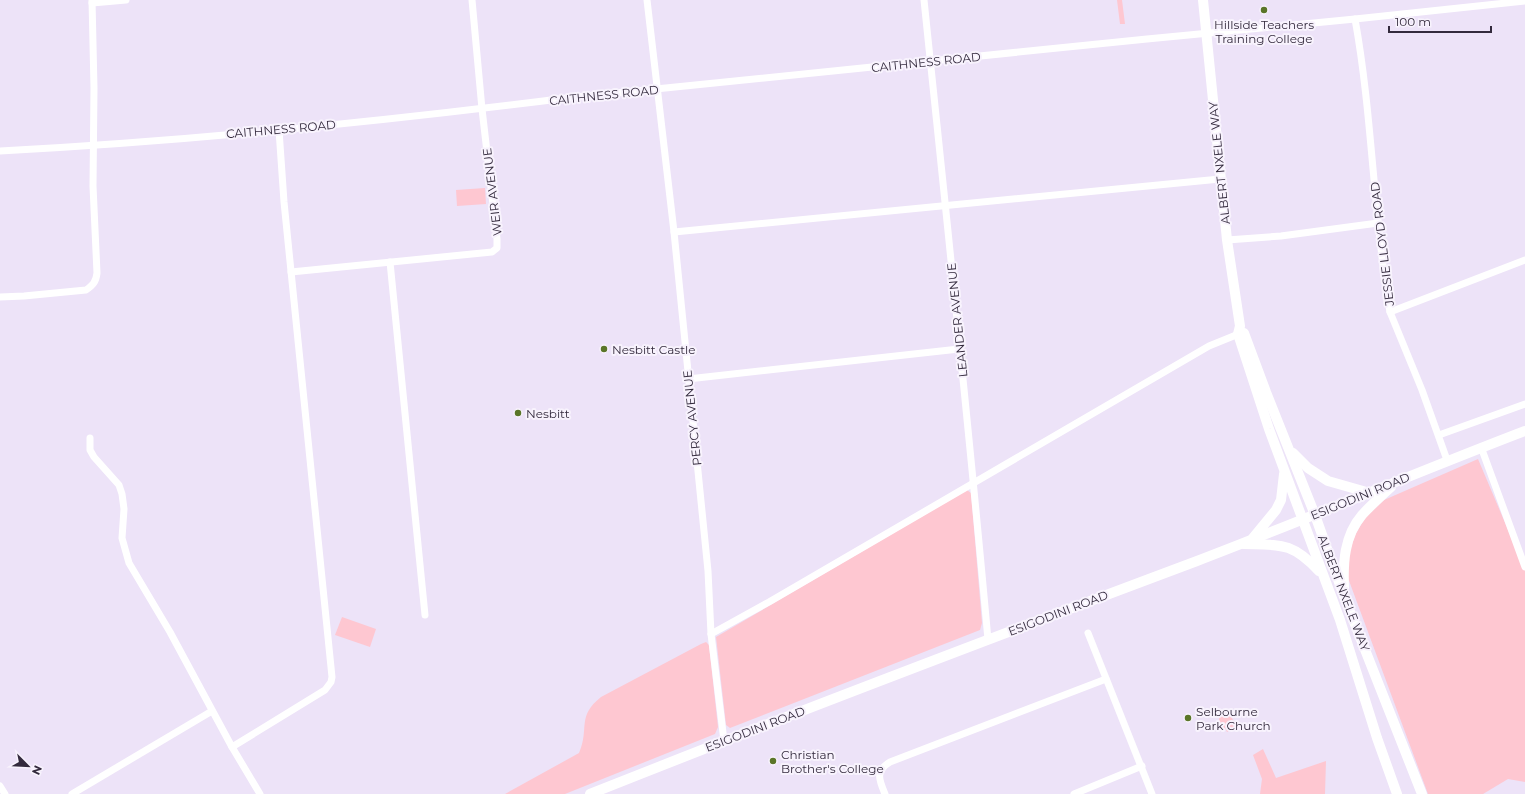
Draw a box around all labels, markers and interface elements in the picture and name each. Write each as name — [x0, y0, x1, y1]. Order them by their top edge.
marker: Hillside Teachers Training College — [1259, 5, 1269, 15]
scale bar — [1389, 8, 1491, 34]
text: 100 m — [1395, 14, 1431, 29]
place label: Hillside Teachers Training College — [1214, 17, 1314, 46]
street label: CAITHNESS ROAD — [871, 49, 982, 75]
street label: CAITHNESS ROAD — [549, 82, 660, 108]
street label: ALBERT NXELE WAY — [1205, 101, 1233, 225]
street label: CAITHNESS ROAD — [226, 117, 337, 141]
street label: WEIR AVENUE — [479, 147, 505, 237]
street label: JESSIE LLOYD ROAD — [1367, 181, 1397, 308]
street label: LEANDER AVENUE — [944, 262, 970, 378]
place label: Nesbitt Castle — [612, 342, 696, 357]
marker: Nesbitt Castle — [599, 344, 609, 354]
street label: PERCY AVENUE — [680, 369, 704, 467]
place label: Nesbitt — [526, 406, 570, 421]
marker: Nesbitt — [513, 408, 523, 418]
street label: ESIGODINI ROAD — [1308, 469, 1412, 523]
street label: ALBERT NXELE WAY — [1315, 533, 1373, 654]
street label: ESIGODINI ROAD — [1006, 587, 1110, 639]
street label: ESIGODINI ROAD — [703, 703, 807, 755]
place label: Selbourne Park Church — [1196, 704, 1271, 733]
marker: Selbourne Park Church — [1183, 713, 1193, 723]
north arrow — [8, 746, 48, 786]
place label: Christian Brother's College — [781, 747, 884, 776]
marker: Christian Brother's College — [768, 756, 778, 766]
text: N — [29, 763, 45, 777]

